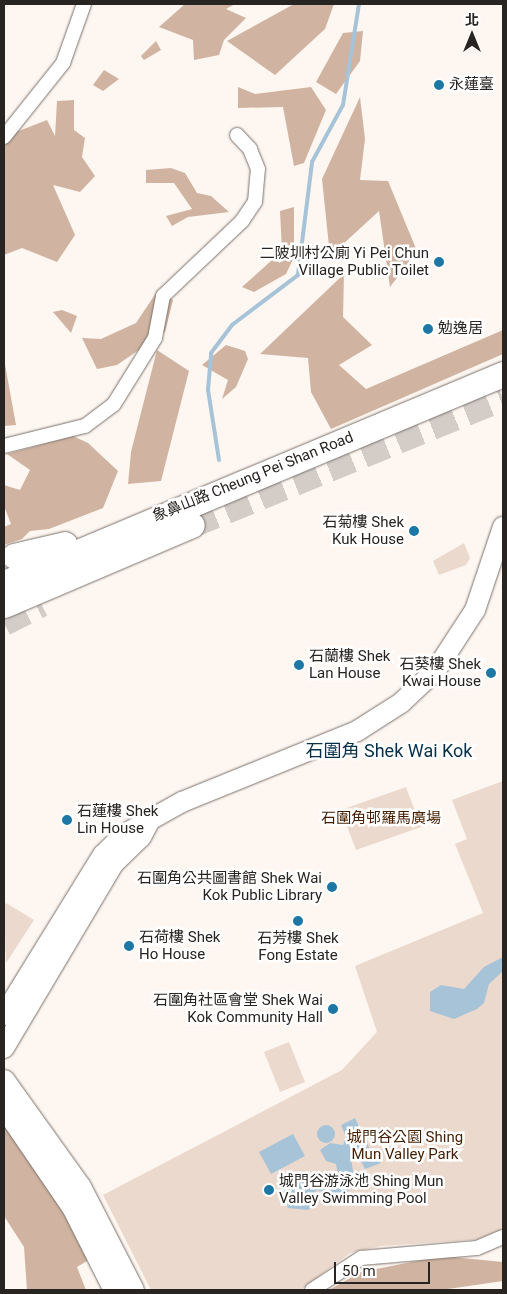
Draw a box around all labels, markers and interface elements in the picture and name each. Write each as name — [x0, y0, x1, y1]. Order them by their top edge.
north arrow — [447, 10, 497, 60]
text: 北 — [465, 12, 479, 28]
place label: 永蓮臺 — [449, 76, 494, 94]
marker: 永蓮臺 — [433, 79, 445, 91]
place label: 二陂圳村公廁 Yi Pei Chun Village Public Toilet — [260, 244, 429, 279]
marker: 二陂圳村公廁 Yi Pei Chun Village Public Toilet — [433, 256, 445, 268]
place label: 勉逸居 — [438, 320, 483, 338]
marker: 勉逸居 — [422, 323, 434, 335]
street label: 象鼻山路 Cheung Pei Shan Road — [150, 428, 356, 526]
place label: 石菊樓 Shek Kuk House — [323, 513, 404, 548]
marker: 石菊樓 Shek Kuk House — [408, 525, 420, 537]
place label: 石蘭樓 Shek Lan House — [309, 647, 390, 682]
place label: 石葵樓 Shek Kwai House — [400, 655, 481, 690]
marker: 石蘭樓 Shek Lan House — [293, 659, 305, 671]
marker: 石葵樓 Shek Kwai House — [485, 667, 497, 679]
district label: 石圍角 Shek Wai Kok — [306, 740, 472, 762]
place label: 石蓮樓 Shek Lin House — [77, 802, 158, 837]
park label: 石圍角邨羅馬廣場 — [321, 810, 441, 828]
marker: 石蓮樓 Shek Lin House — [61, 814, 73, 826]
place label: 石圍角公共圖書館 Shek Wai Kok Public Library — [137, 869, 322, 904]
marker: 石圍角公共圖書館 Shek Wai Kok Public Library — [326, 881, 338, 893]
marker: 石芳樓 Shek Fong Estate — [292, 915, 304, 927]
place label: 石荷樓 Shek Ho House — [139, 928, 220, 963]
place label: 石芳樓 Shek Fong Estate — [257, 929, 339, 964]
marker: 石荷樓 Shek Ho House — [123, 940, 135, 952]
place label: 石圍角社區會堂 Shek Wai Kok Community Hall — [153, 991, 323, 1026]
marker: 石圍角社區會堂 Shek Wai Kok Community Hall — [327, 1003, 339, 1015]
park label: 城門谷公園 Shing Mun Valley Park — [347, 1128, 463, 1163]
place label: 城門谷游泳池 Shing Mun Valley Swimming Pool — [279, 1172, 444, 1207]
marker: 城門谷游泳池 Shing Mun Valley Swimming Pool — [263, 1184, 275, 1196]
scale bar — [337, 1252, 433, 1284]
text: 50 m — [342, 1262, 376, 1280]

